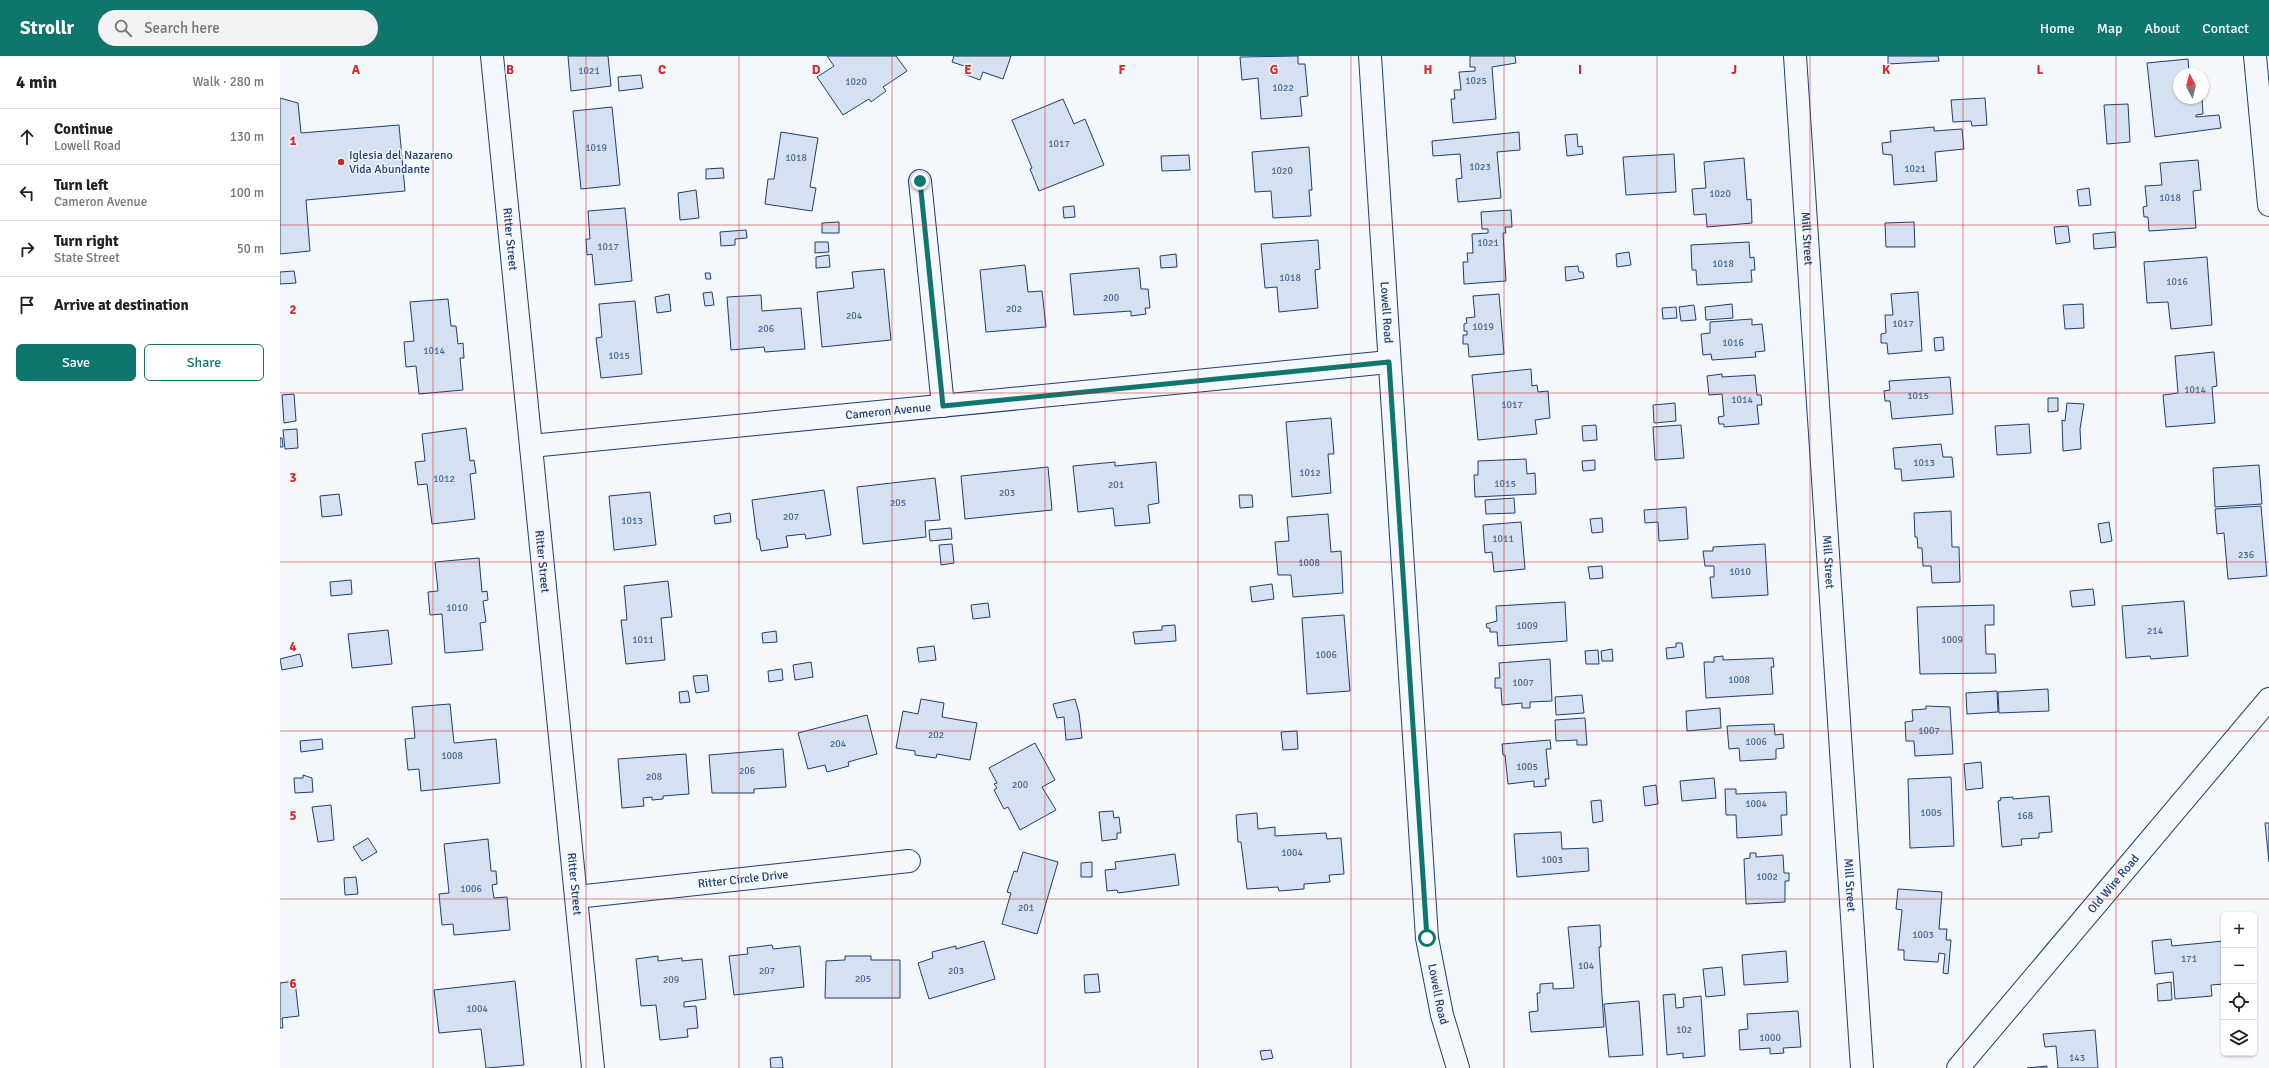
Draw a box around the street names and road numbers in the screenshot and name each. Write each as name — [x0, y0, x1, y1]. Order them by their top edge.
street label: Ritter Street — [500, 207, 521, 271]
street label: Mill Street — [1798, 211, 1816, 266]
street label: Lowell Road — [1377, 281, 1396, 344]
street label: Cameron Avenue — [845, 399, 932, 423]
street label: Ritter Street — [532, 529, 553, 594]
street label: Mill Street — [1819, 535, 1838, 589]
street label: Old Wire Road — [2084, 851, 2142, 916]
street label: Ritter Street — [564, 852, 585, 916]
street label: Mill Street — [1841, 858, 1859, 913]
street label: Ritter Circle Drive — [697, 867, 789, 891]
street label: Lowell Road — [1425, 962, 1452, 1026]

